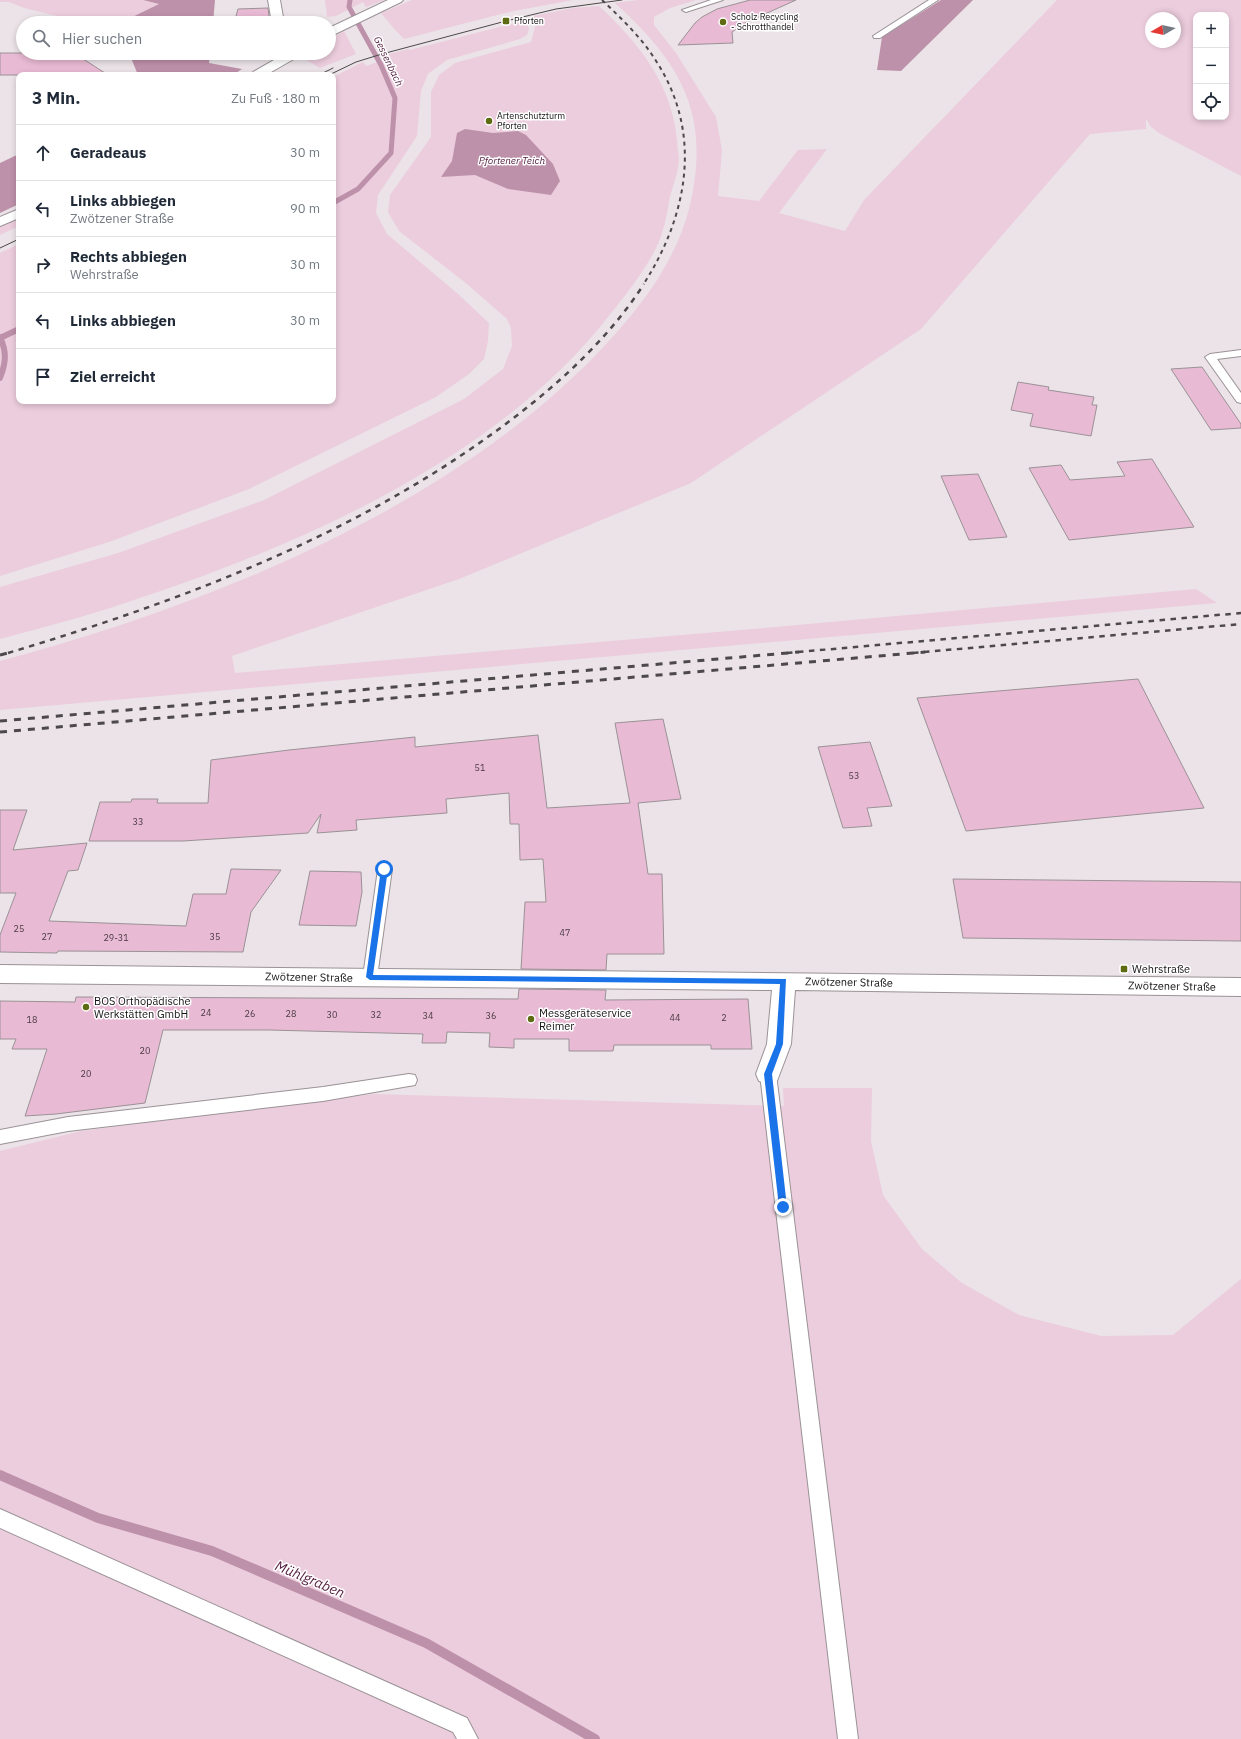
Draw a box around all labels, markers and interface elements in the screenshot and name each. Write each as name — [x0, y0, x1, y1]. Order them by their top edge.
place label: Scholz Recycling - Schrotthandel — [731, 11, 799, 32]
north arrow — [1145, 12, 1181, 48]
map controls — [1193, 12, 1229, 120]
button: + — [1193, 12, 1229, 48]
place label: Pforten — [514, 15, 544, 26]
search box — [16, 16, 336, 60]
marker: Pforten — [501, 16, 511, 26]
marker: Scholz Recycling - Schrotthandel — [718, 17, 728, 27]
icon: search — [30, 27, 52, 49]
text: Hier suchen — [62, 29, 142, 48]
water label: Gessenbach — [371, 34, 406, 89]
button: − — [1193, 48, 1229, 84]
button: locate — [1193, 84, 1229, 120]
text: 3 Min. — [32, 87, 80, 109]
text: Zu Fuß · 180 m — [231, 90, 320, 107]
place label: Artenschutzturm Pforten — [497, 110, 565, 131]
marker: Artenschutzturm Pforten — [484, 116, 494, 126]
icon: ahead — [32, 142, 54, 164]
text: Geradeaus — [70, 143, 146, 162]
text: 30 m — [290, 144, 320, 161]
water label: Pfortener Teich — [479, 154, 546, 167]
text: Links abbiegen — [70, 191, 176, 210]
icon: left — [32, 198, 54, 220]
text: 90 m — [290, 200, 320, 217]
text: Zwötzener Straße — [70, 210, 174, 227]
text: Rechts abbiegen — [70, 247, 187, 266]
icon: right — [32, 254, 54, 276]
text: 30 m — [290, 256, 320, 273]
text: Wehrstraße — [70, 266, 139, 283]
icon: left — [32, 310, 54, 332]
text: Links abbiegen — [70, 311, 176, 330]
text: 30 m — [290, 312, 320, 329]
icon: arrive — [32, 366, 54, 388]
text: Ziel erreicht — [70, 367, 156, 386]
house number: 51 — [475, 762, 485, 773]
house number: 53 — [849, 770, 859, 781]
house number: 33 — [133, 816, 143, 827]
route start — [375, 860, 393, 878]
house number: 25 — [14, 923, 24, 934]
house number: 47 — [560, 927, 570, 938]
house number: 27 — [42, 931, 52, 942]
house number: 35 — [210, 931, 220, 942]
house number: 29-31 — [103, 932, 129, 943]
place label: Wehrstraße — [1132, 962, 1190, 976]
marker: Wehrstraße — [1119, 964, 1129, 974]
street label: Zwötzener Straße — [265, 969, 353, 985]
street label: Zwötzener Straße — [805, 974, 893, 990]
street label: Zwötzener Straße — [1128, 978, 1216, 994]
place label: BOS Orthopädische Werkstätten GmbH — [94, 994, 191, 1021]
marker: BOS Orthopädische Werkstätten GmbH — [81, 1002, 91, 1012]
place label: Messgeräteservice Reimer — [539, 1006, 631, 1033]
house number: 24 — [201, 1007, 211, 1018]
house number: 26 — [245, 1008, 255, 1019]
house number: 28 — [286, 1008, 296, 1019]
house number: 30 — [327, 1009, 337, 1020]
house number: 32 — [371, 1009, 381, 1020]
house number: 34 — [423, 1010, 433, 1021]
house number: 36 — [486, 1010, 496, 1021]
house number: 44 — [670, 1012, 680, 1023]
house number: 2 — [721, 1012, 727, 1023]
house number: 18 — [27, 1014, 37, 1025]
marker: Messgeräteservice Reimer — [526, 1014, 536, 1024]
house number: 20 — [140, 1045, 150, 1056]
house number: 20 — [81, 1068, 91, 1079]
route end — [774, 1198, 792, 1216]
water label: Mühlgraben — [273, 1556, 348, 1602]

